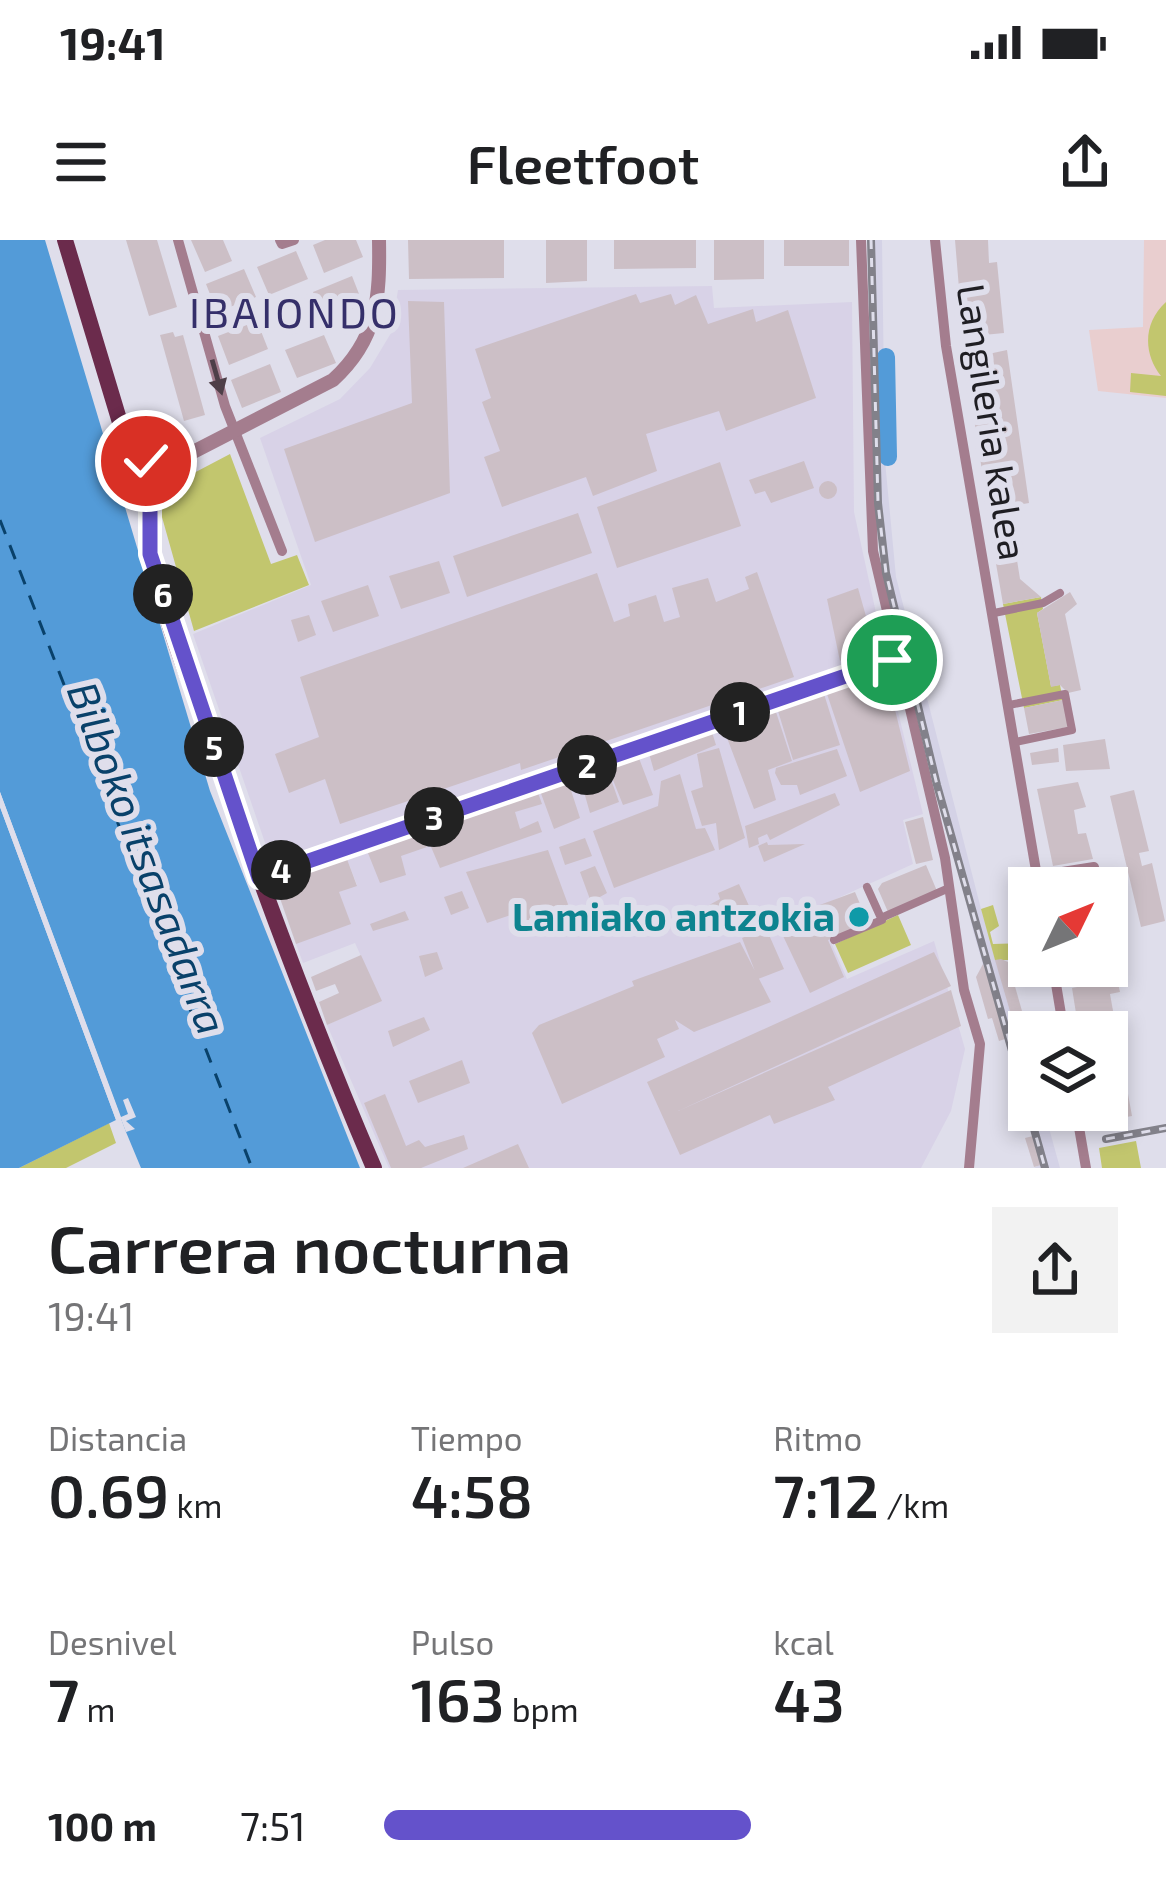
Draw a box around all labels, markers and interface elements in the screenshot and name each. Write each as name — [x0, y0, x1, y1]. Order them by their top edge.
text: 19:41 — [60, 15, 166, 69]
icon: menu — [48, 129, 114, 195]
icon: share — [1052, 129, 1118, 195]
text: Fleetfoot — [467, 130, 699, 195]
street label: Langileria kalea — [948, 280, 1038, 563]
district label: IBAIONDO — [189, 286, 401, 336]
one-way arrow — [209, 359, 228, 396]
pin — [95, 410, 197, 512]
icon: check — [113, 428, 179, 494]
pin: 6 — [133, 564, 193, 624]
text: 6 — [153, 574, 173, 614]
pin — [841, 609, 943, 711]
icon: arrive — [859, 627, 925, 693]
water label: Bilboko itsasadarra — [59, 674, 239, 1040]
pin: 1 — [710, 682, 770, 742]
text: 1 — [733, 692, 747, 732]
pin: 5 — [184, 717, 244, 777]
text: 5 — [205, 727, 223, 767]
pin: 2 — [557, 735, 617, 795]
text: 2 — [577, 745, 597, 785]
pin: 3 — [404, 787, 464, 847]
text: 3 — [425, 797, 443, 837]
pin: 4 — [251, 840, 311, 900]
text: 4 — [270, 850, 292, 890]
north arrow — [1008, 867, 1128, 987]
map controls — [1008, 867, 1128, 1131]
place label: Lamiako antzokia — [512, 892, 835, 939]
marker: Lamiako antzokia — [846, 904, 872, 930]
button: layers — [1008, 1011, 1128, 1131]
text: Carrera nocturna — [48, 1207, 572, 1286]
button: share — [992, 1207, 1118, 1333]
text: 19:41 — [48, 1292, 135, 1339]
text: Distancia — [48, 1418, 187, 1458]
text: Tiempo — [411, 1418, 523, 1458]
text: Ritmo — [773, 1418, 862, 1458]
text: 0.69 — [48, 1458, 169, 1530]
text: 4:58 — [411, 1458, 533, 1530]
text: 7:12 — [773, 1458, 879, 1530]
text: km — [169, 1485, 222, 1525]
text: /km — [879, 1485, 949, 1525]
text: Desnivel — [48, 1622, 177, 1662]
text: Pulso — [411, 1622, 494, 1662]
text: kcal — [773, 1622, 834, 1662]
text: 7 — [48, 1662, 79, 1734]
text: 163 — [411, 1662, 504, 1734]
text: 43 — [773, 1662, 845, 1734]
text: m — [79, 1689, 116, 1729]
text: bpm — [504, 1689, 579, 1729]
text: 100 m — [48, 1802, 157, 1849]
text: 7:51 — [240, 1802, 306, 1849]

